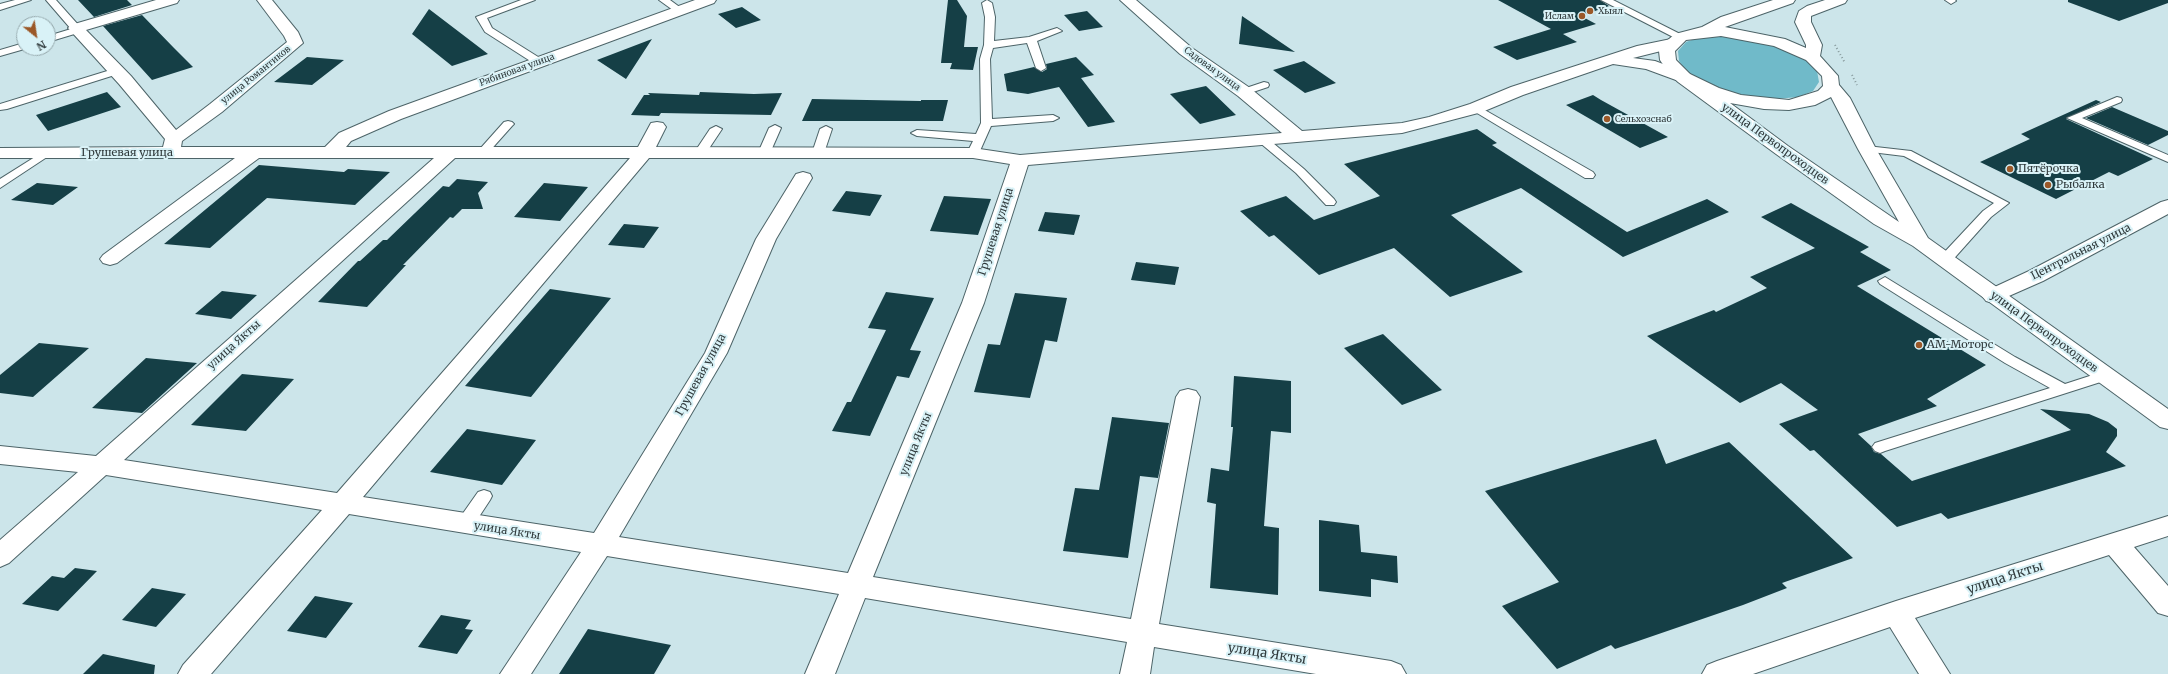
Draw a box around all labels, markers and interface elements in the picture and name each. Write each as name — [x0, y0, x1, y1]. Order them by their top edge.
marker: Хыял — [1585, 6, 1595, 16]
place label: Хыял — [1598, 6, 1623, 16]
place label: Ислам — [1545, 11, 1574, 21]
marker: Ислам — [1577, 11, 1587, 21]
north arrow — [16, 16, 56, 56]
text: N — [34, 37, 49, 54]
street label: улица Романтиков — [219, 44, 293, 106]
street label: Садовая улица — [1182, 45, 1242, 93]
street label: Рябиновая улица — [478, 51, 556, 89]
street label: улица Первопроходцев — [1719, 101, 1831, 187]
marker: Сельхозснаб — [1602, 114, 1612, 124]
place label: Сельхозснаб — [1615, 114, 1672, 124]
street label: Грушевая улица — [81, 146, 173, 160]
place label: Пятёрочка — [2018, 162, 2079, 176]
marker: Пятёрочка — [2005, 164, 2015, 174]
place label: Рыбалка — [2056, 178, 2105, 192]
marker: Рыбалка — [2043, 180, 2053, 190]
street label: Грушевая улица — [976, 186, 1016, 278]
street label: Центральная улица — [2029, 221, 2133, 283]
street label: улица Первопроходцев — [1988, 289, 2100, 375]
street label: улица Якты — [205, 318, 263, 372]
street label: Грушевая улица — [673, 332, 729, 418]
place label: АМ-Моторс — [1927, 338, 1993, 352]
marker: АМ-Моторс — [1914, 340, 1924, 350]
street label: улица Якты — [897, 410, 935, 478]
street label: улица Якты — [473, 519, 541, 543]
street label: улица Якты — [1965, 558, 2045, 598]
street label: улица Якты — [1227, 640, 1307, 668]

